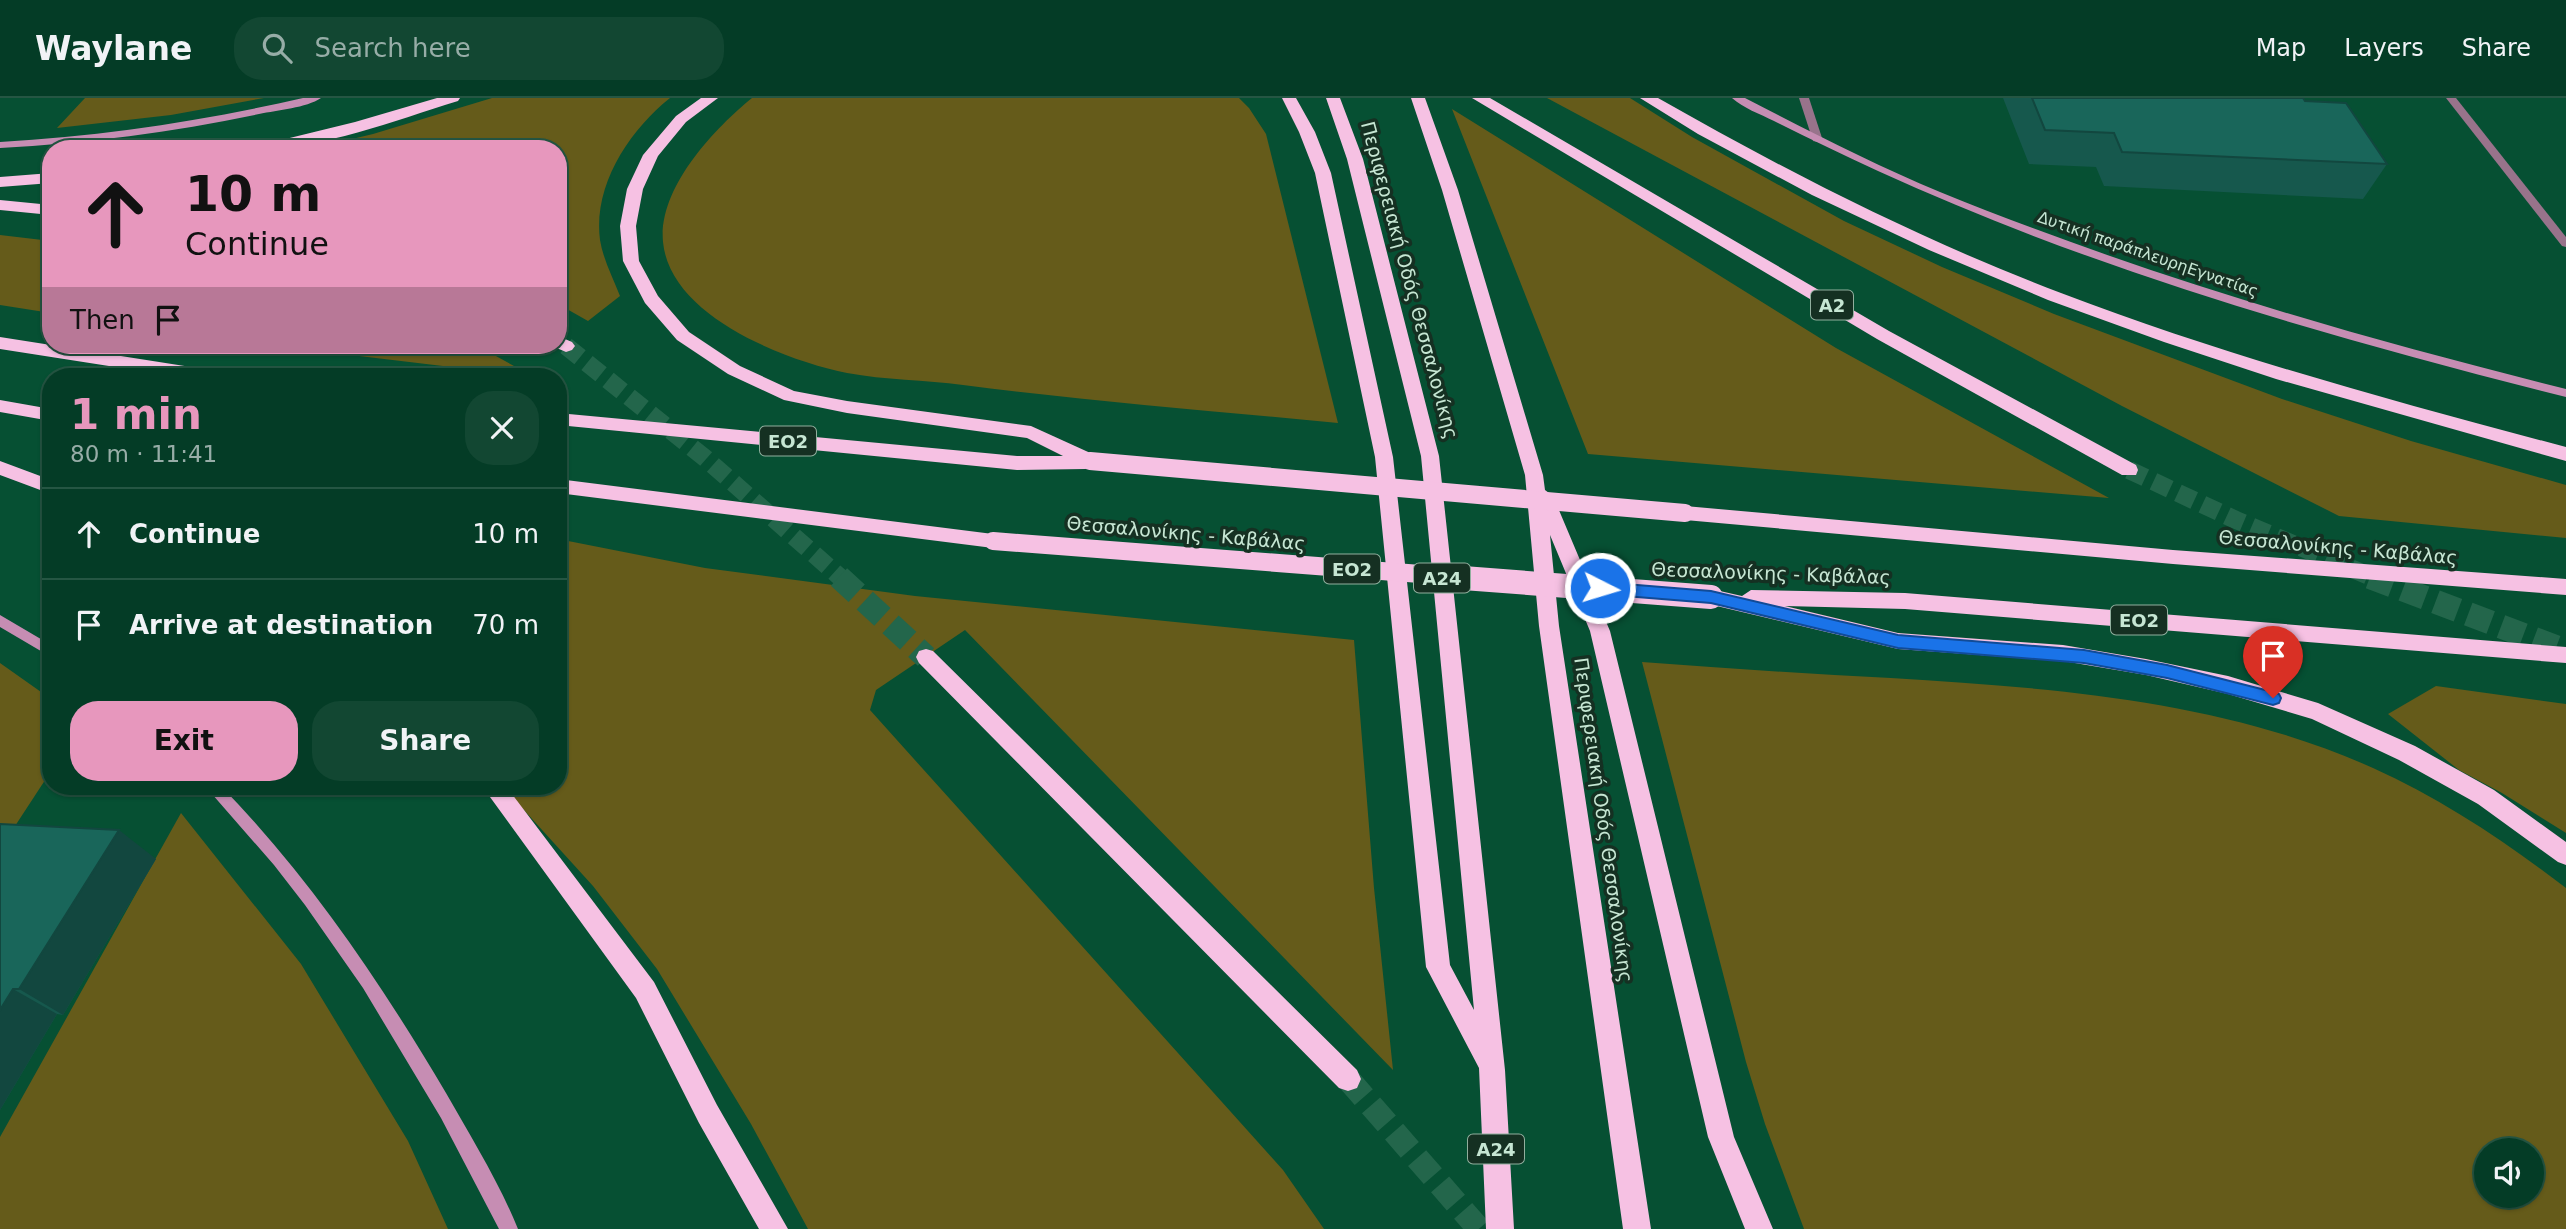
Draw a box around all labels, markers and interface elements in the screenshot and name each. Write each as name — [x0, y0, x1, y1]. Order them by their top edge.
search box — [234, 17, 724, 80]
text: Waylane — [35, 29, 192, 68]
icon: search — [258, 29, 296, 67]
text: Search here — [314, 33, 471, 63]
text: Map — [2256, 34, 2306, 62]
text: Layers — [2344, 34, 2424, 62]
text: Share — [2462, 34, 2531, 62]
street label: Περιφερειακή Οδός Θεσσαλονίκης — [1357, 119, 1463, 441]
text: 10 m — [185, 166, 321, 223]
icon: ahead — [70, 168, 161, 259]
street label: Δυτική παράπλευρηΕγνατίας — [2035, 207, 2261, 301]
text: Continue — [185, 225, 329, 263]
road number: Α2 — [1811, 290, 1853, 320]
icon: arrive — [149, 301, 187, 339]
text: Then — [70, 305, 135, 335]
text: 1 min — [70, 390, 202, 439]
button: close — [465, 391, 539, 465]
road number: ΕΟ2 — [760, 426, 816, 456]
text: 80 m · 11:41 — [70, 441, 217, 467]
street label: Θεσσαλονίκης - Καβάλας — [1066, 512, 1306, 554]
icon: ahead — [70, 515, 108, 553]
text: Continue — [129, 519, 260, 549]
text: 10 m — [472, 519, 539, 549]
street label: Θεσσαλονίκης - Καβάλας — [2218, 526, 2458, 568]
position arrow — [1563, 551, 1637, 625]
road number: ΕΟ2 — [1324, 555, 1380, 584]
street label: Θεσσαλονίκης - Καβάλας — [1651, 558, 1891, 588]
road number: Α24 — [1414, 564, 1470, 592]
icon: arrive — [70, 606, 108, 644]
road number: ΕΟ2 — [2111, 606, 2167, 634]
text: Arrive at destination — [129, 610, 433, 640]
text: 70 m — [472, 610, 539, 640]
pin — [2243, 626, 2303, 698]
icon: arrive — [2254, 637, 2292, 675]
street label: Περιφερειακή Οδός Θεσσαλονίκης — [1570, 656, 1638, 984]
button: Exit — [70, 701, 298, 781]
button: Share — [312, 701, 539, 781]
road number: Α24 — [1468, 1134, 1524, 1164]
map controls — [2474, 1138, 2544, 1208]
button: sound — [2474, 1138, 2544, 1208]

